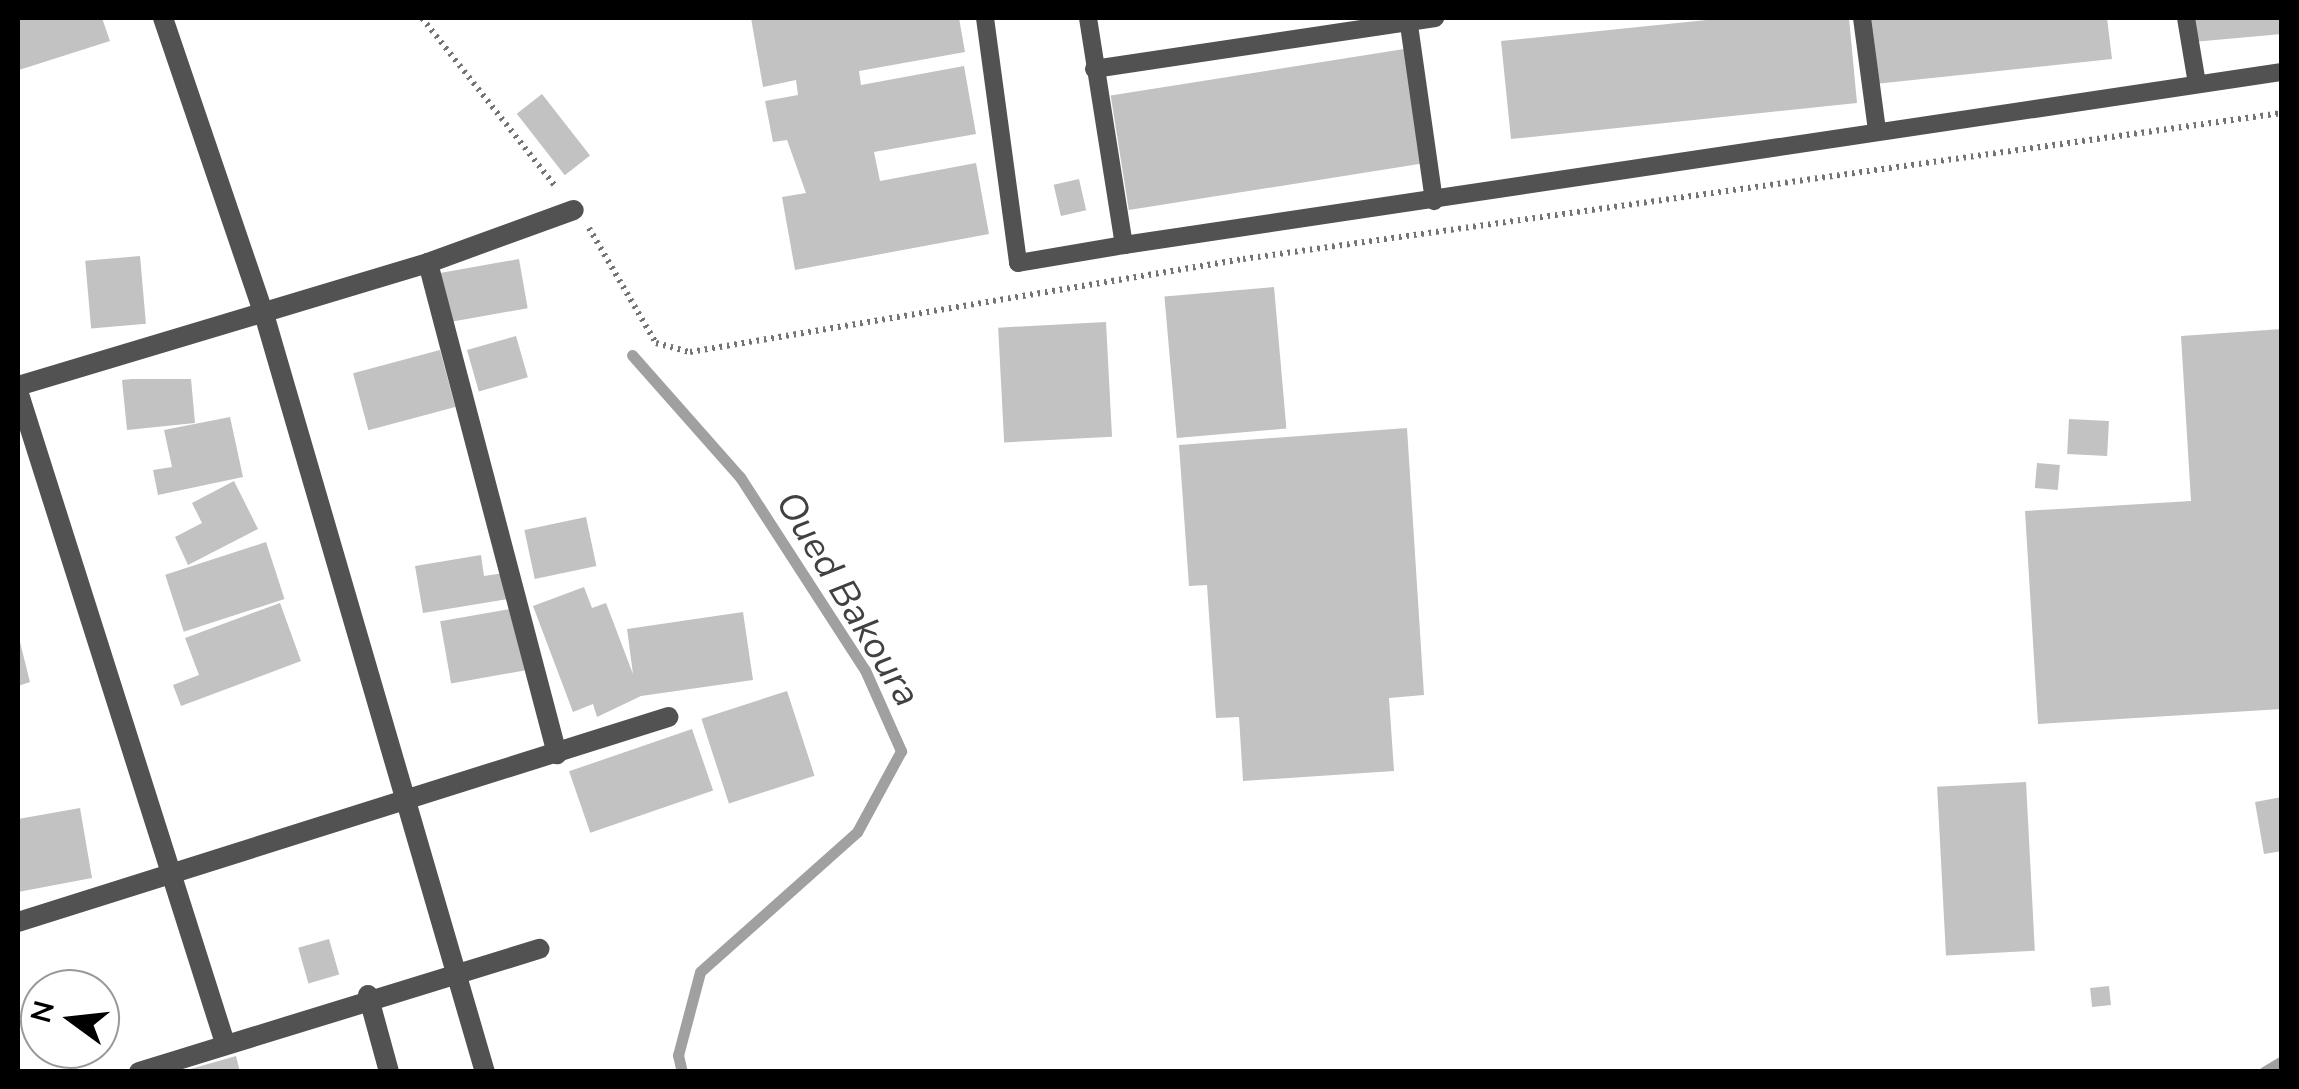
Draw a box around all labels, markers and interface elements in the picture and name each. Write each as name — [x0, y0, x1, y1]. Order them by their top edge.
water label: Oued Bakoura — [766, 483, 930, 715]
north arrow — [20, 969, 120, 1069]
text: N — [22, 997, 64, 1027]

